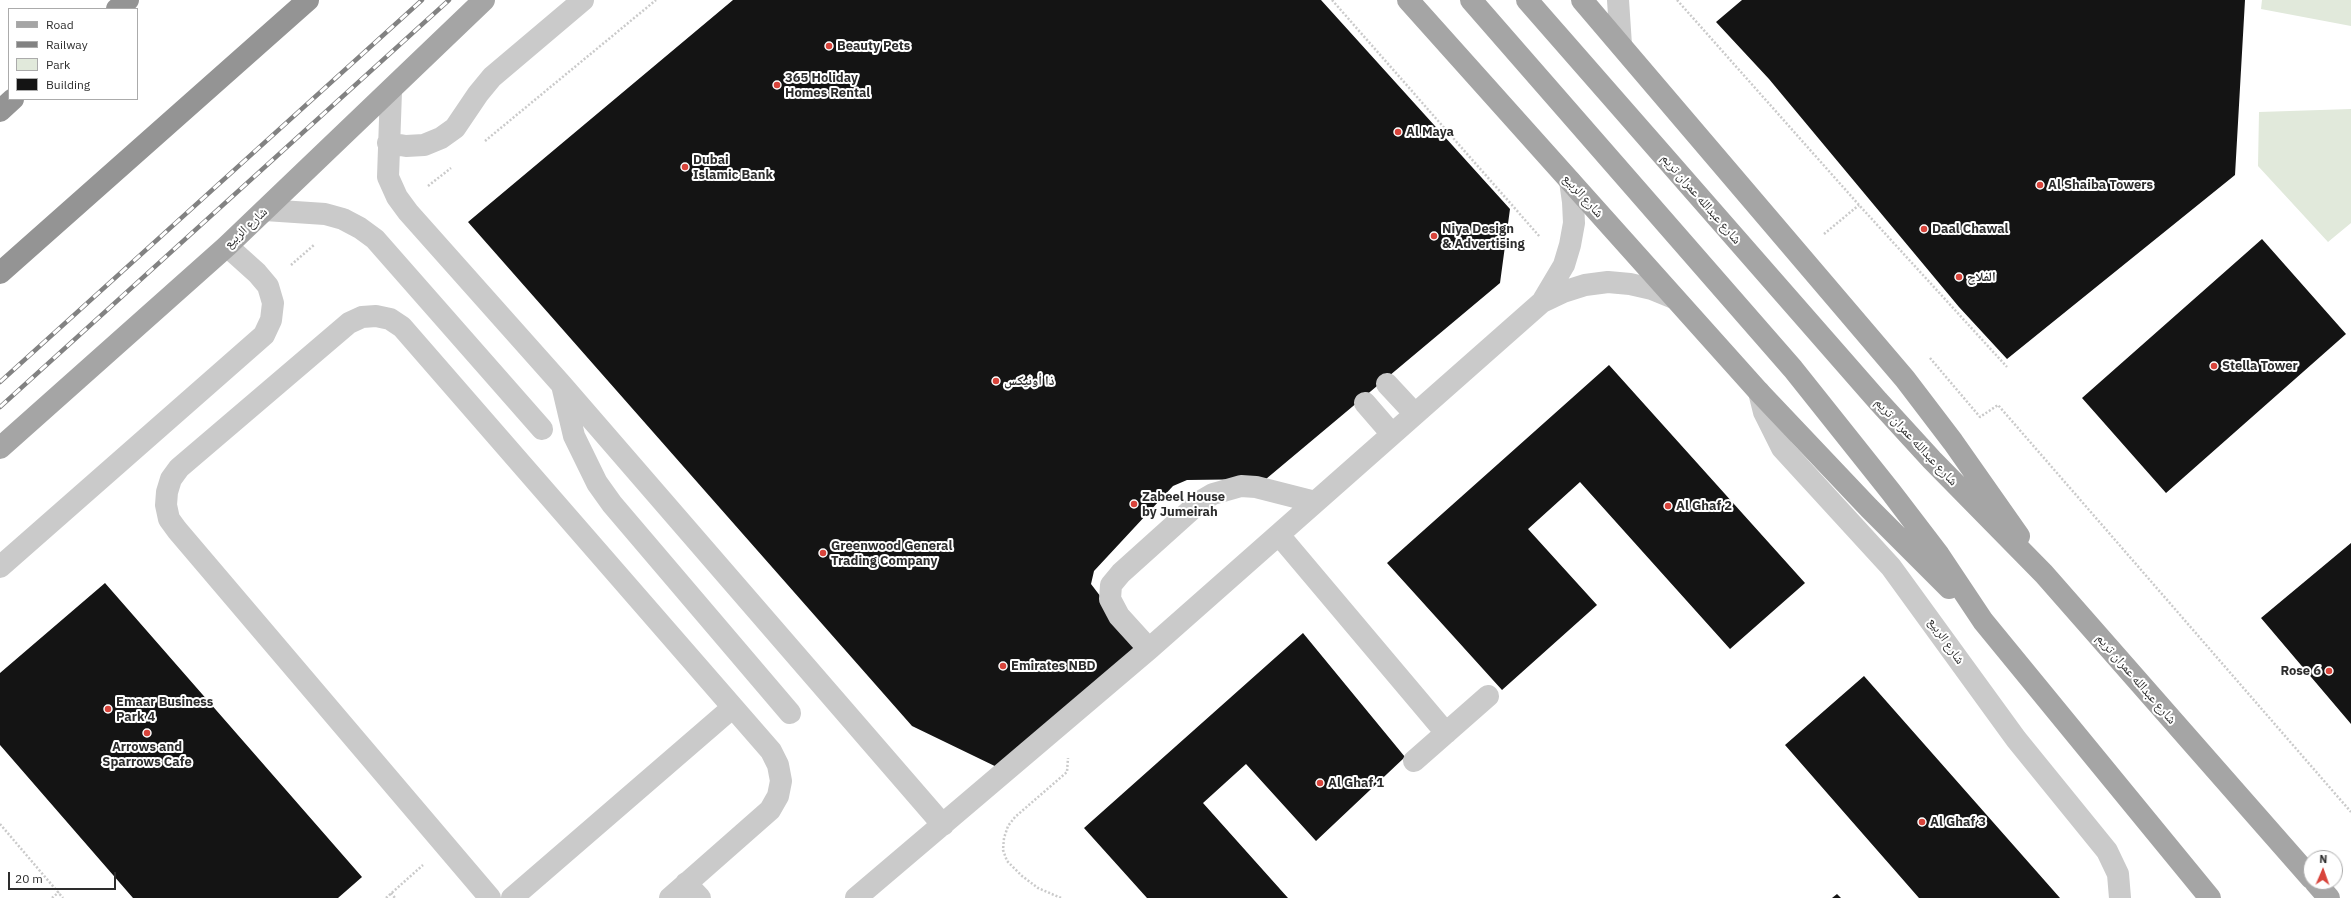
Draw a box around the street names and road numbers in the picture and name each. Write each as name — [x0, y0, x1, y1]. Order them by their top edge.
street label: شارع عبدالله عمران تريم — [1658, 151, 1744, 247]
street label: شارع الربيع — [1559, 171, 1607, 221]
street label: شارع الربيع — [221, 204, 271, 252]
street label: شارع عبدالله عمران تريم — [1871, 395, 1961, 489]
street label: شارع الربيع — [1924, 615, 1968, 667]
street label: شارع عبدالله عمران تريم — [2093, 631, 2179, 727]

